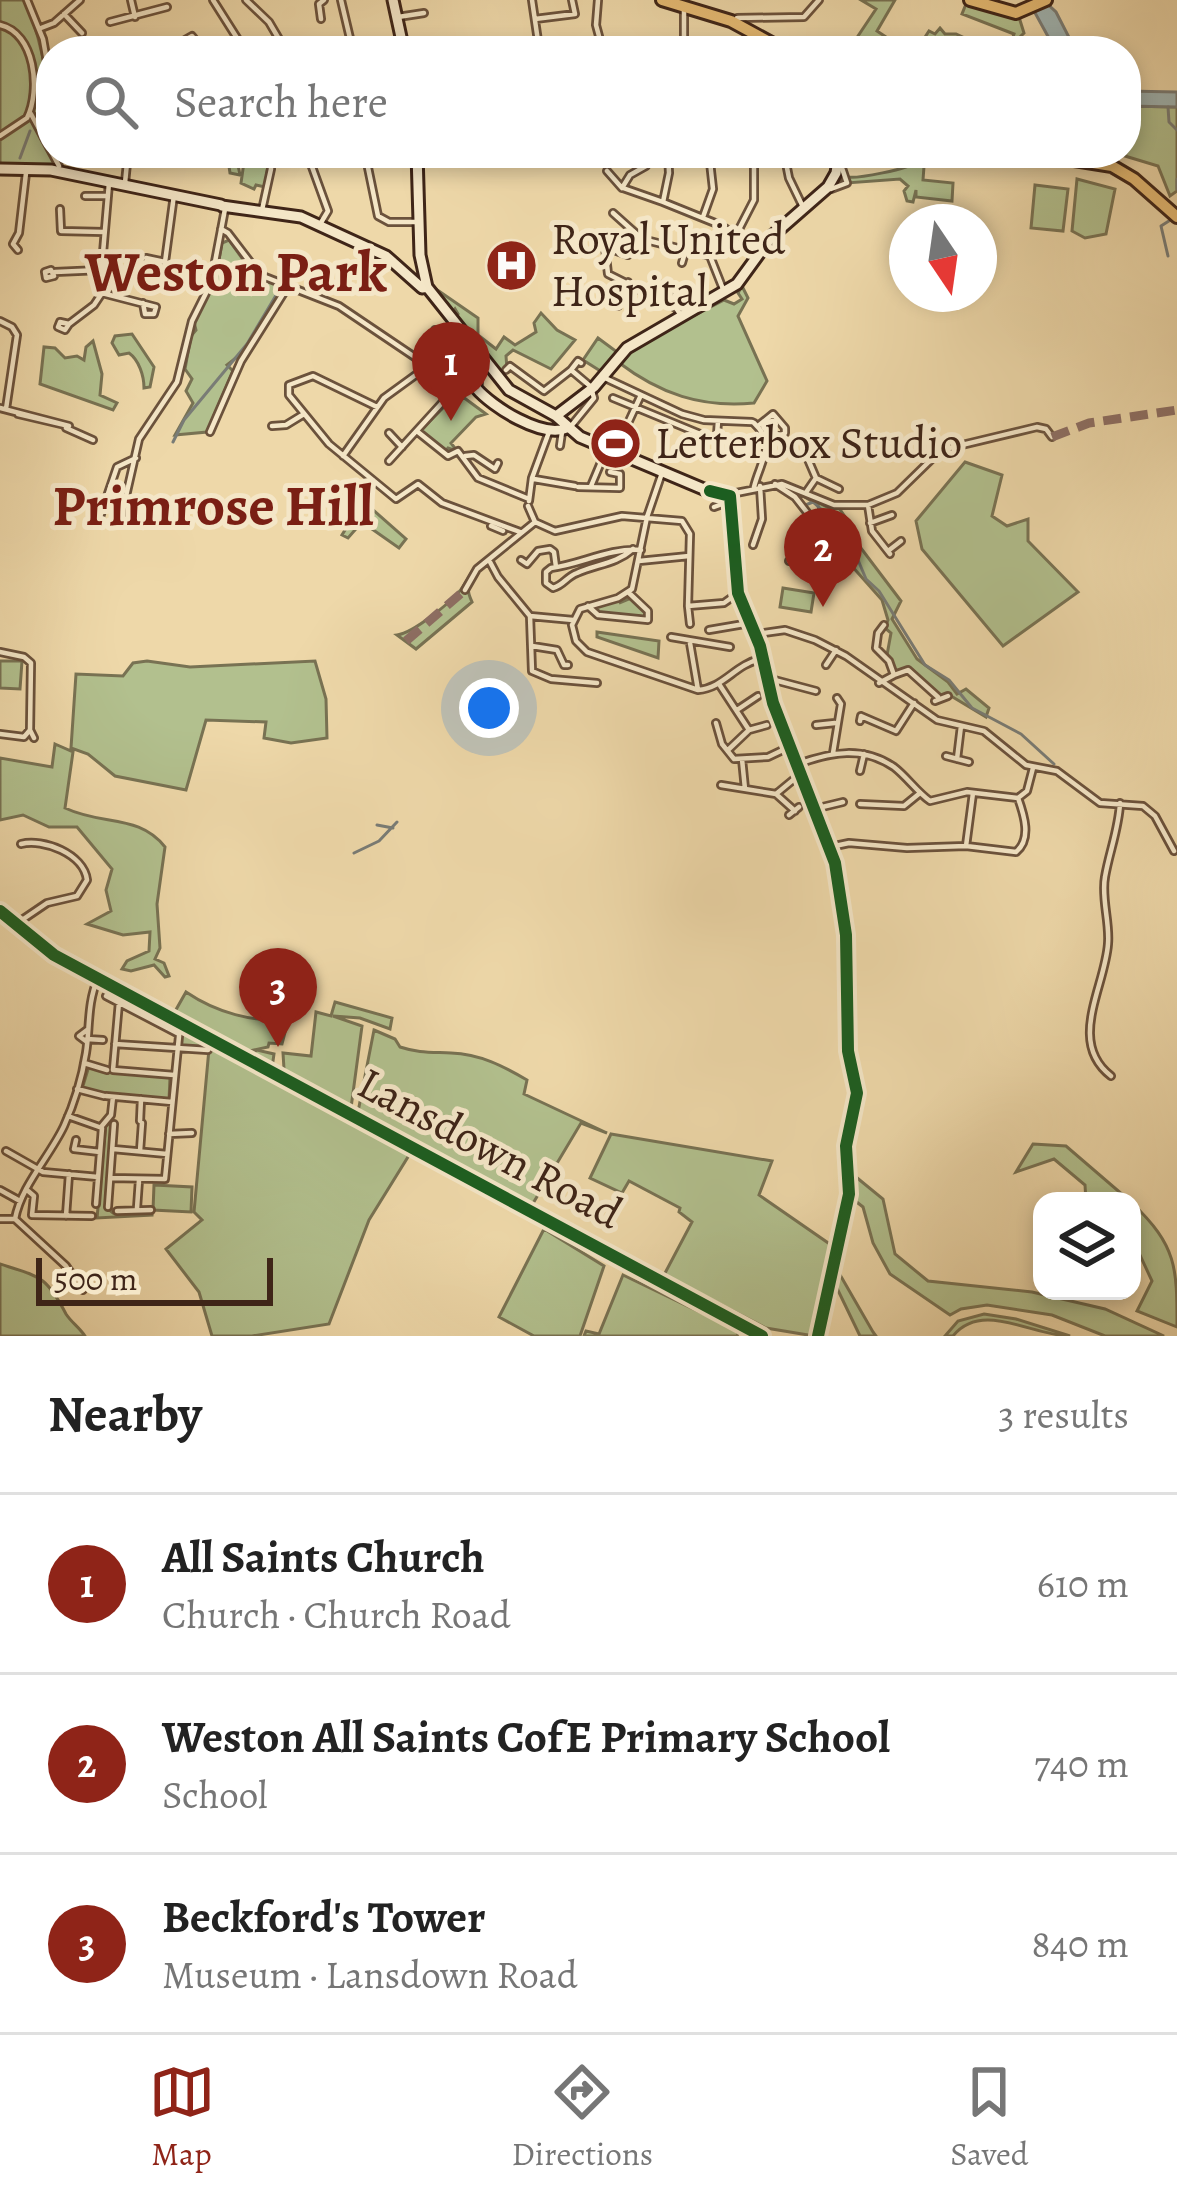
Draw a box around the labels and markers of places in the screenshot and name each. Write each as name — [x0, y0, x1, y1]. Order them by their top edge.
place label: Royal United Hospital — [551, 208, 786, 322]
hospital icon: Royal United Hospital — [484, 237, 540, 293]
pin: 1 — [412, 322, 490, 421]
place label: Letterbox Studio — [655, 412, 962, 474]
sports icon: Letterbox Studio — [588, 415, 644, 471]
pin: 2 — [784, 508, 862, 607]
pin: 3 — [239, 948, 317, 1047]

